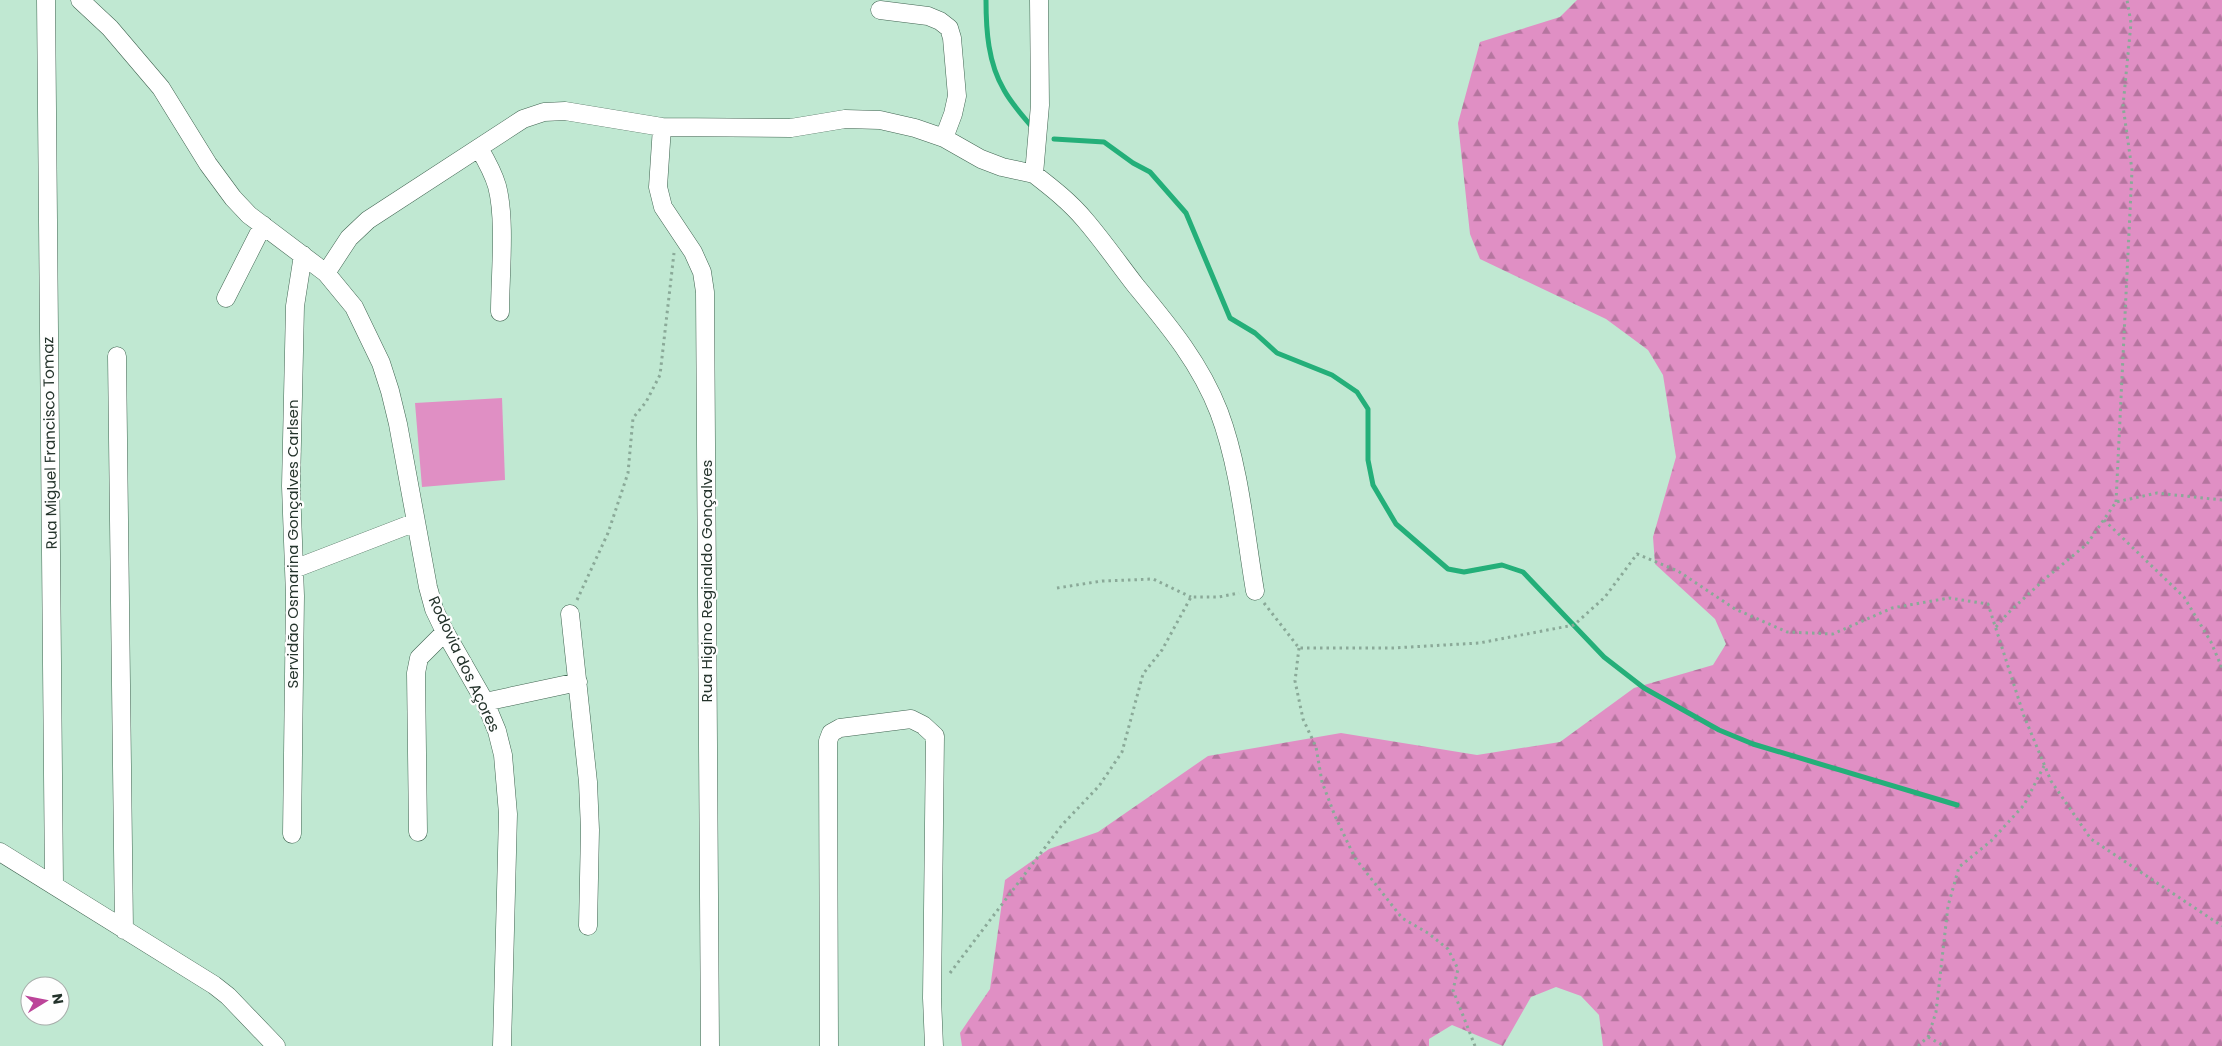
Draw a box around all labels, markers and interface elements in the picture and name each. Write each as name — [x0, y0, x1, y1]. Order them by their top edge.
street label: Rua Miguel Francisco Tomaz — [37, 336, 62, 549]
street label: Servidão Osmarina Gonçalves Carlsen — [282, 399, 303, 689]
street label: Rua Higino Reginaldo Gonçalves — [696, 459, 717, 702]
street label: Rodovia dos Açores — [424, 592, 505, 735]
north arrow — [20, 976, 70, 1026]
text: N — [47, 992, 69, 1006]

